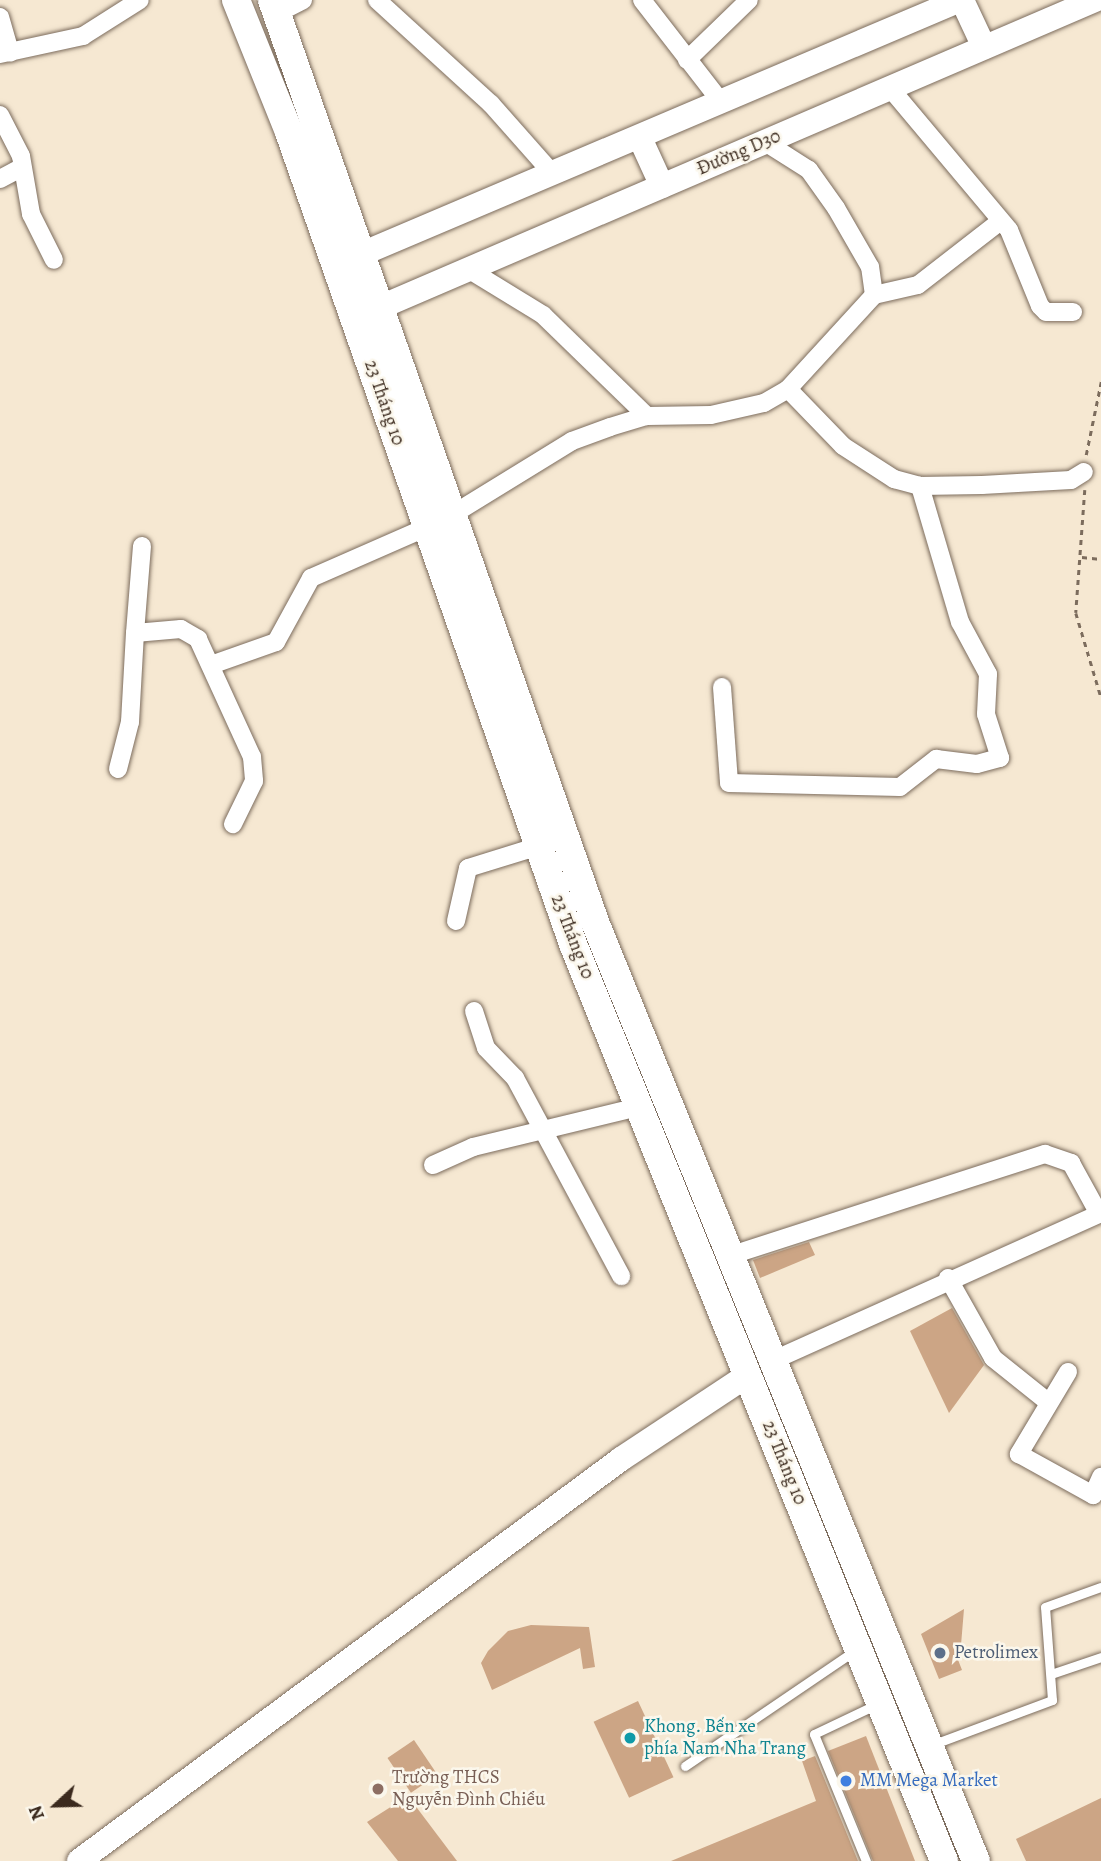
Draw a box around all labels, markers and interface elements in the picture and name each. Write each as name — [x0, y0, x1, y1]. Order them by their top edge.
street label: Đường D30 — [694, 125, 784, 181]
street label: 23 Tháng 10 — [359, 357, 409, 449]
street label: 23 Tháng 10 — [545, 892, 599, 982]
street label: 23 Tháng 10 — [757, 1418, 811, 1508]
place label: Petrolimex — [954, 1642, 1038, 1664]
marker: Petrolimex — [932, 1645, 948, 1661]
place label: Khong. Bến xe phía Nam Nha Trang — [644, 1716, 806, 1760]
marker: Khong. Bến xe phía Nam Nha Trang — [622, 1730, 638, 1746]
place label: Trường THCS Nguyễn Đình Chiểu — [392, 1767, 545, 1811]
north arrow — [21, 1770, 91, 1840]
place label: MM Mega Market — [860, 1770, 998, 1792]
marker: MM Mega Market — [838, 1773, 854, 1789]
marker: Trường THCS Nguyễn Đình Chiểu — [370, 1781, 386, 1797]
text: N — [22, 1802, 51, 1824]

